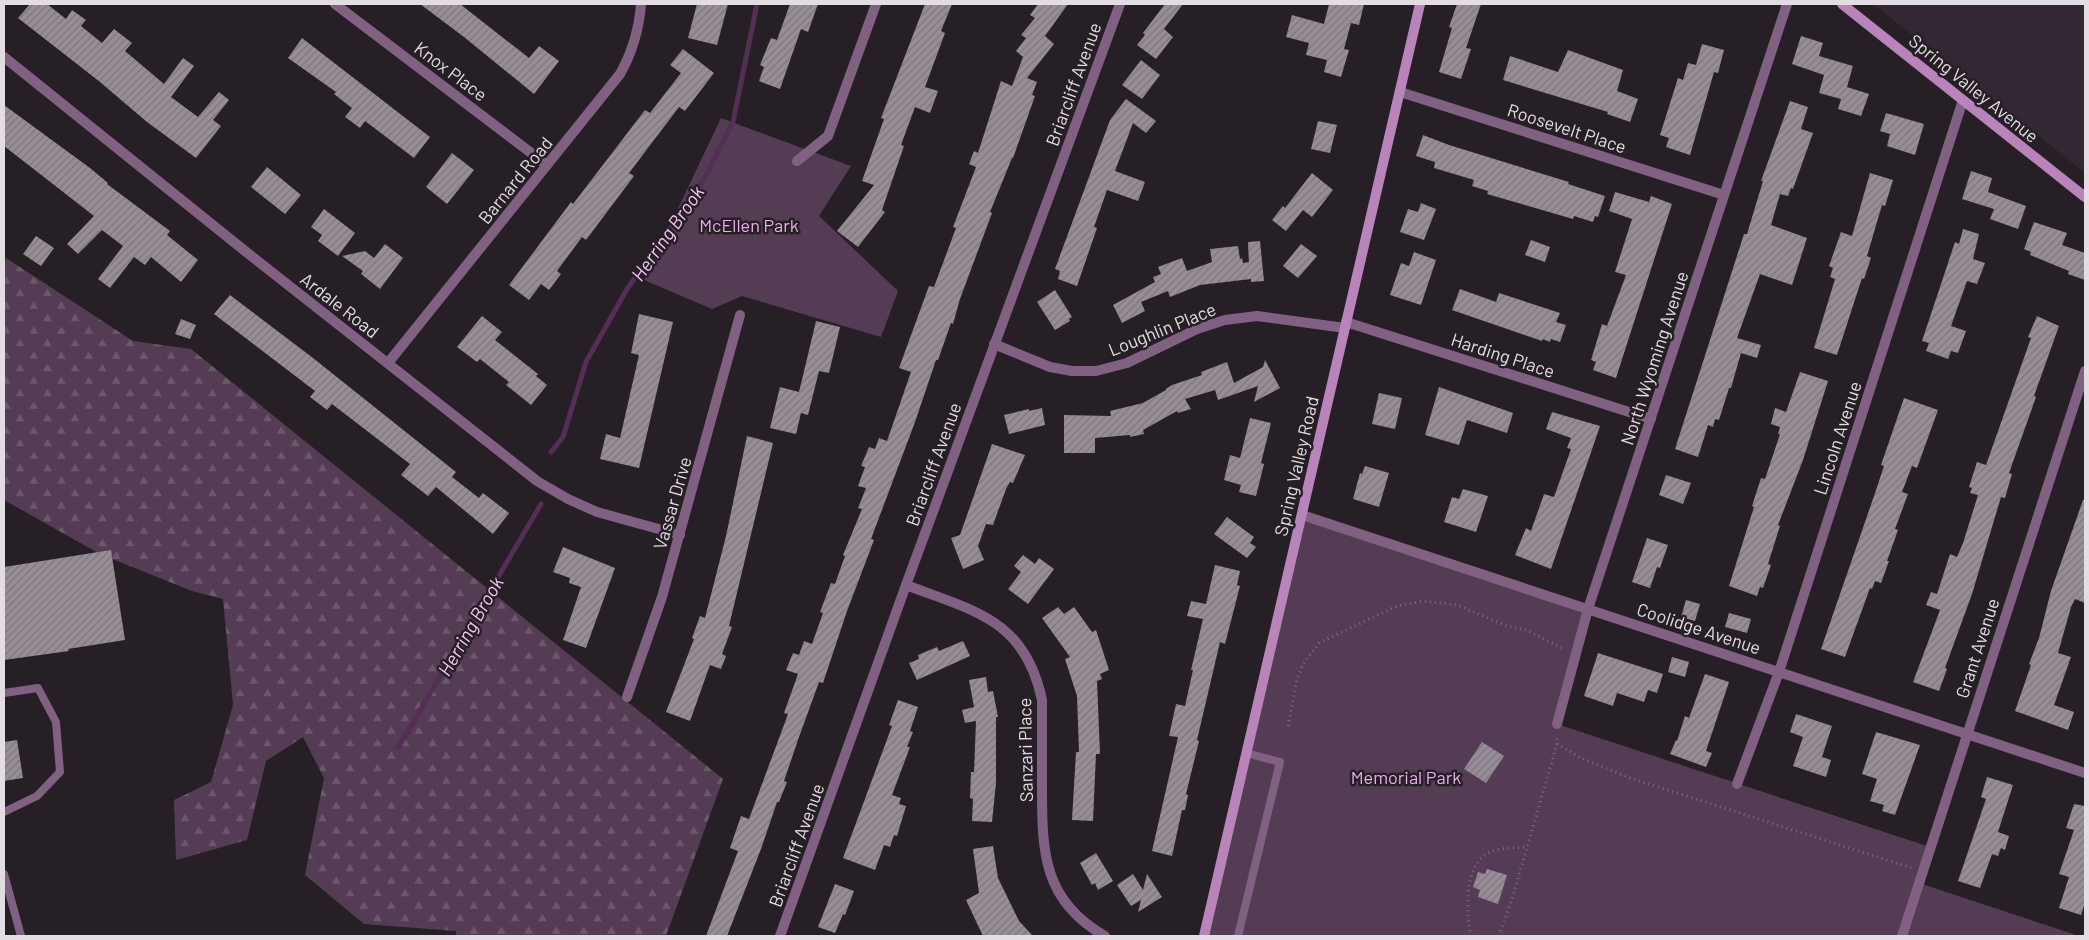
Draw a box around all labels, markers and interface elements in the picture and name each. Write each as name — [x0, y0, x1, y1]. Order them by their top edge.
street label: Briarcliff Avenue — [1040, 19, 1106, 149]
street label: Spring Valley Avenue — [1905, 29, 2043, 147]
street label: Knox Place — [410, 37, 492, 105]
street label: Roosevelt Place — [1505, 98, 1629, 158]
street label: Barnard Road — [473, 132, 557, 228]
water label: Herring Brook — [626, 180, 709, 285]
park label: McEllen Park — [699, 214, 799, 236]
street label: Ardale Road — [296, 268, 384, 342]
street label: North Wyoming Avenue — [1615, 268, 1693, 448]
street label: Loughlin Place — [1105, 297, 1219, 361]
street label: Harding Place — [1448, 328, 1558, 382]
street label: Lincoln Avenue — [1808, 378, 1866, 498]
street label: Spring Valley Road — [1269, 394, 1323, 538]
street label: Briarcliff Avenue — [900, 399, 966, 529]
street label: Vassar Drive — [648, 454, 696, 552]
water label: Herring Brook — [432, 572, 508, 680]
street label: Grant Avenue — [1950, 595, 2004, 701]
street label: Coolidge Avenue — [1634, 598, 1764, 658]
street label: Sanzari Place — [1013, 698, 1037, 802]
park label: Memorial Park — [1351, 766, 1461, 788]
street label: Briarcliff Avenue — [763, 780, 829, 910]

